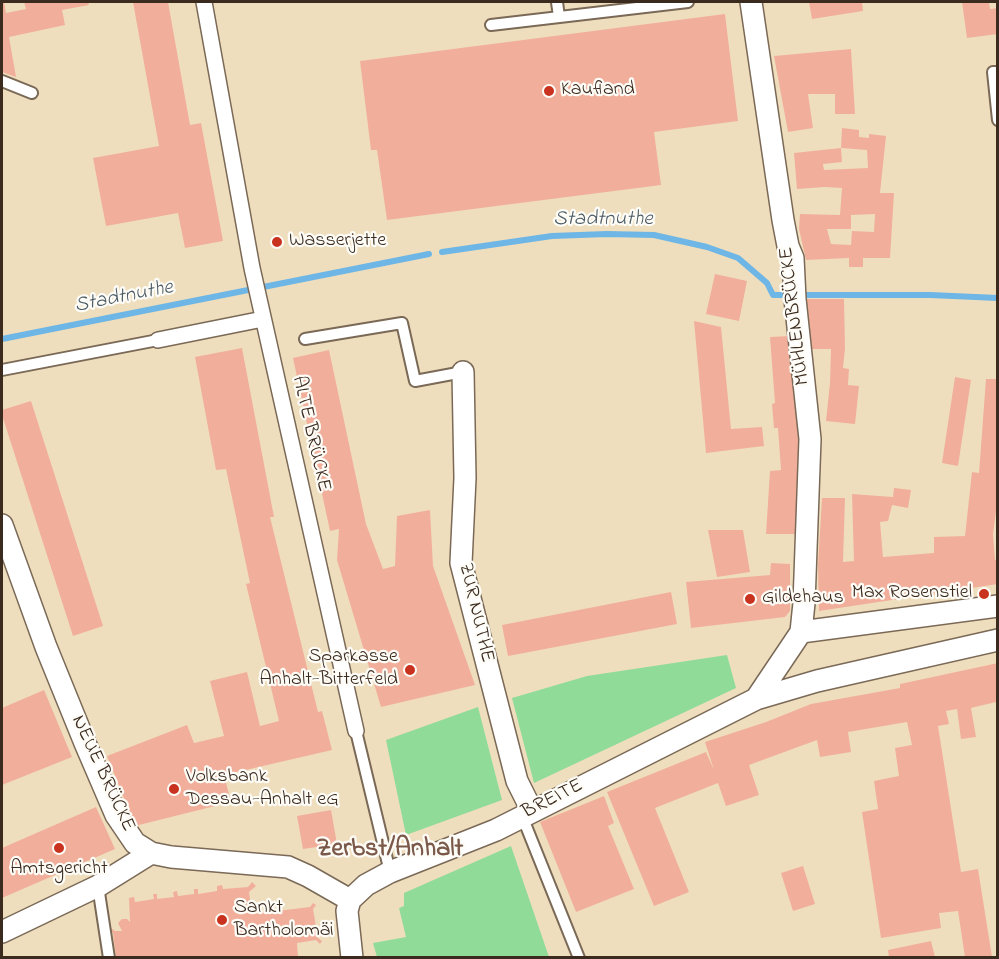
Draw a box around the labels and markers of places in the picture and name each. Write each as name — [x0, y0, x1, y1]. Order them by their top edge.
place label: Kaufland — [561, 79, 635, 103]
marker: Kaufland — [542, 84, 556, 98]
place label: Wasserjette — [289, 230, 386, 254]
marker: Wasserjette — [270, 235, 284, 249]
place label: Max Rosenstiel — [852, 582, 972, 606]
place label: Gildehaus — [762, 587, 844, 611]
marker: Max Rosenstiel — [977, 587, 991, 601]
marker: Gildehaus — [743, 592, 757, 606]
place label: Sparkasse Anhalt-Bitterfeld — [259, 646, 398, 693]
marker: Sparkasse Anhalt-Bitterfeld — [403, 663, 417, 677]
place label: Volksbank Dessau-Anhalt eG — [186, 766, 339, 813]
marker: Volksbank Dessau-Anhalt eG — [167, 782, 181, 796]
marker: Amtsgericht — [52, 841, 66, 855]
place label: Amtsgericht — [10, 858, 108, 882]
place label: Sankt Bartholomäi — [234, 897, 333, 944]
marker: Sankt Bartholomäi — [215, 913, 229, 927]

